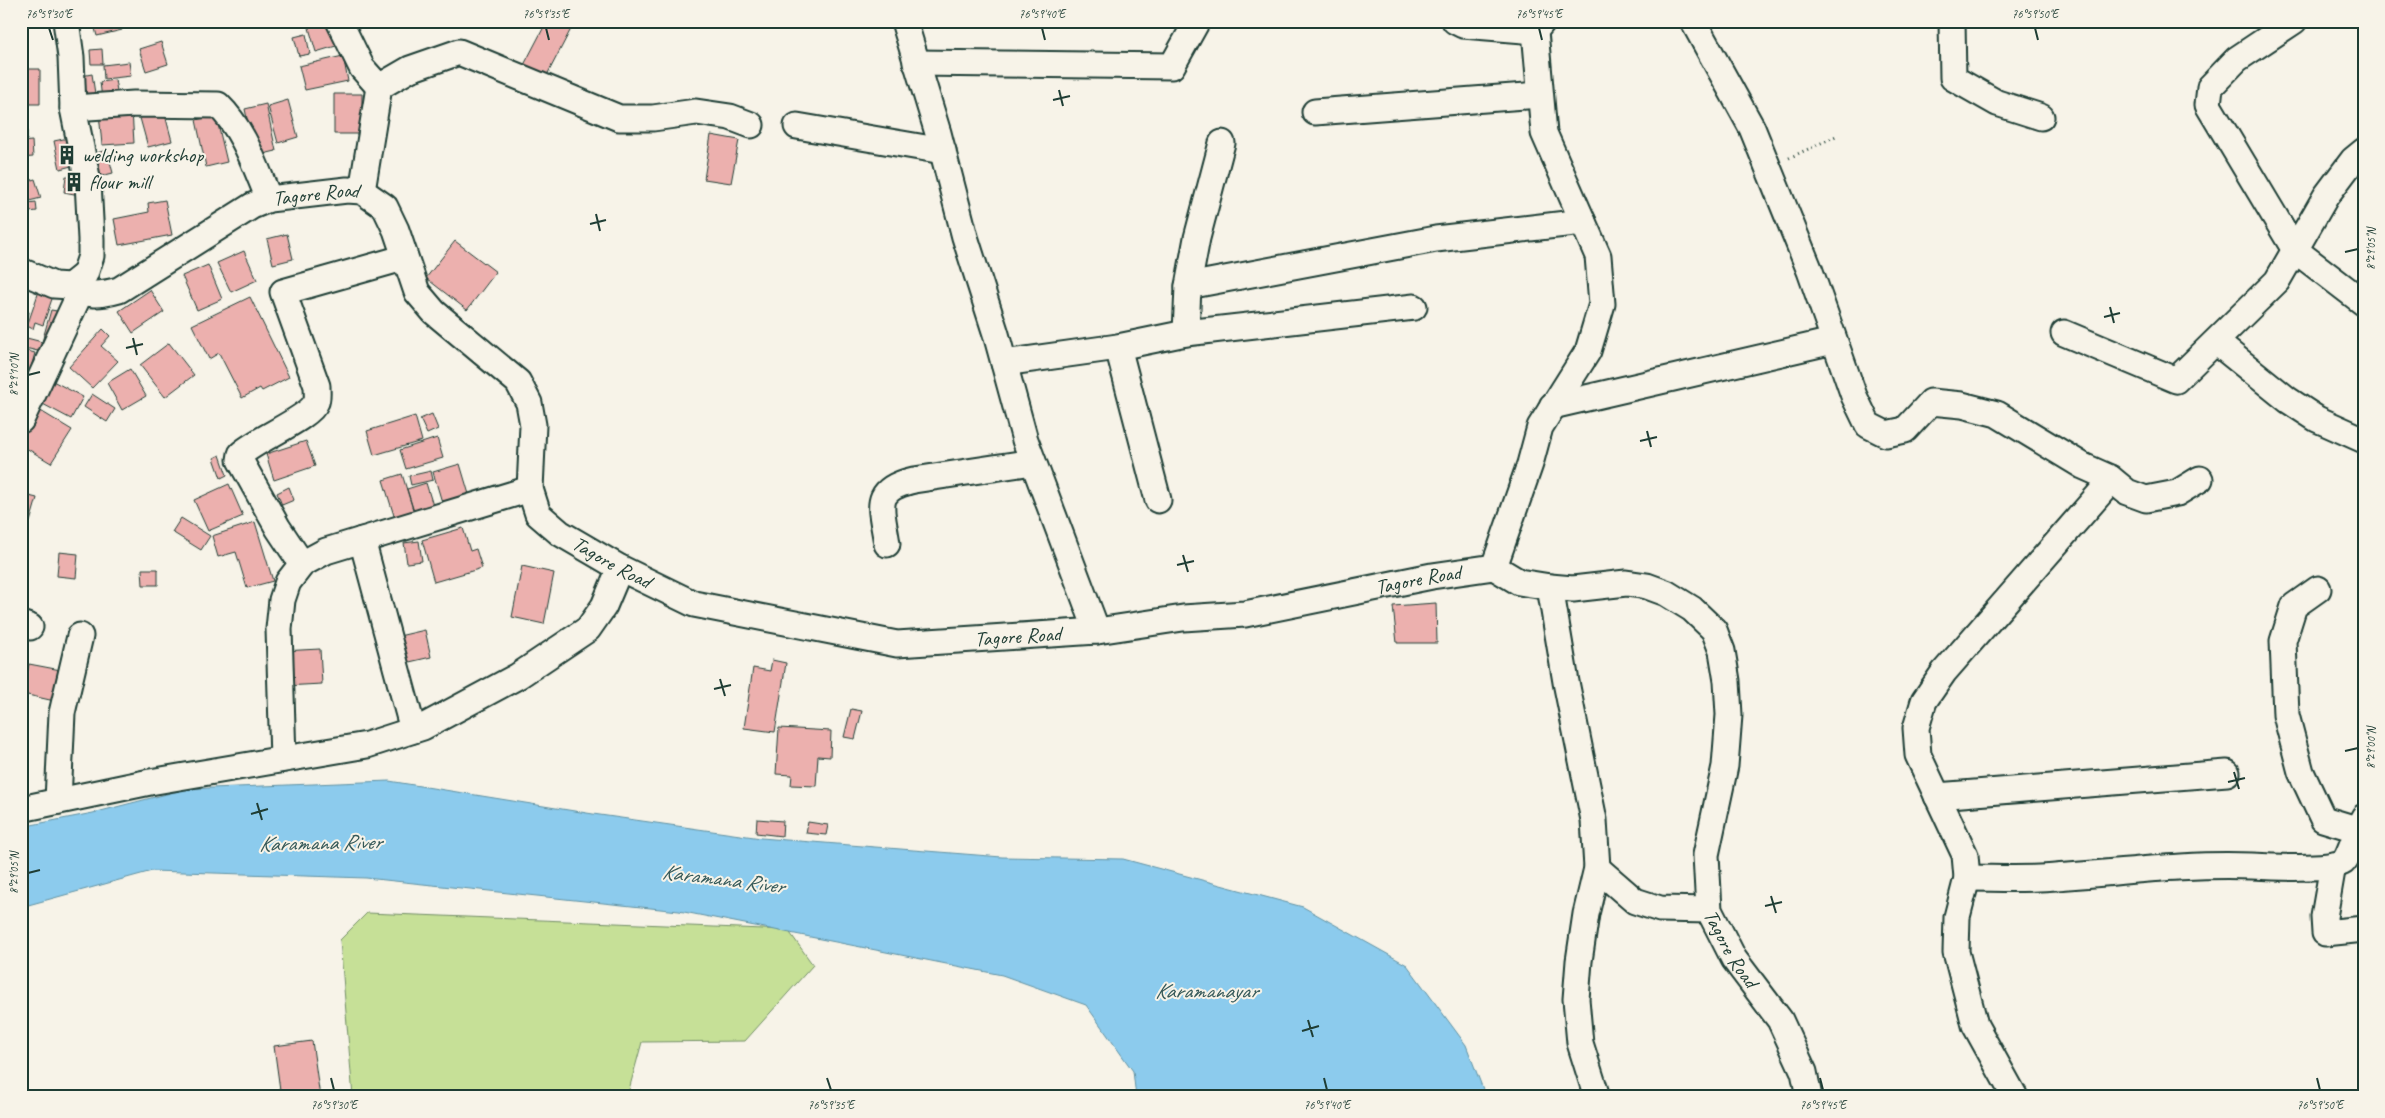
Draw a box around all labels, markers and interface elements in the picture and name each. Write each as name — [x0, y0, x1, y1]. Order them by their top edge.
text: 76°59'30"E — [26, 6, 74, 22]
text: 76°59'35"E — [523, 6, 571, 22]
text: 76°59'40"E — [1019, 6, 1067, 22]
text: 76°59'45"E — [1516, 6, 1564, 22]
text: 76°59'50"E — [2012, 6, 2060, 22]
place label: welding workshop — [82, 142, 204, 168]
building icon: welding workshop — [56, 144, 78, 166]
place label: flour mill — [89, 169, 154, 195]
building icon: flour mill — [63, 171, 85, 193]
street label: Tagore Road — [272, 176, 363, 211]
text: 8°29'05"N — [2363, 226, 2379, 270]
text: 8°29'10"N — [6, 352, 22, 396]
street label: Tagore Road — [568, 530, 658, 596]
street label: Tagore Road — [1373, 559, 1465, 600]
street label: Tagore Road — [974, 620, 1065, 652]
text: 8°29'00"N — [2363, 725, 2379, 769]
water label: Karamana River — [259, 828, 384, 858]
text: 8°29'05"N — [6, 850, 22, 894]
water label: Karamana River — [661, 858, 788, 901]
street label: Tagore Road — [1698, 905, 1766, 995]
water label: Karamanayar — [1155, 977, 1260, 1005]
text: 76°59'30"E — [311, 1097, 359, 1113]
text: 76°59'35"E — [808, 1097, 856, 1113]
text: 76°59'40"E — [1304, 1097, 1352, 1113]
text: 76°59'45"E — [1800, 1097, 1848, 1113]
text: 76°59'50"E — [2297, 1097, 2345, 1113]

